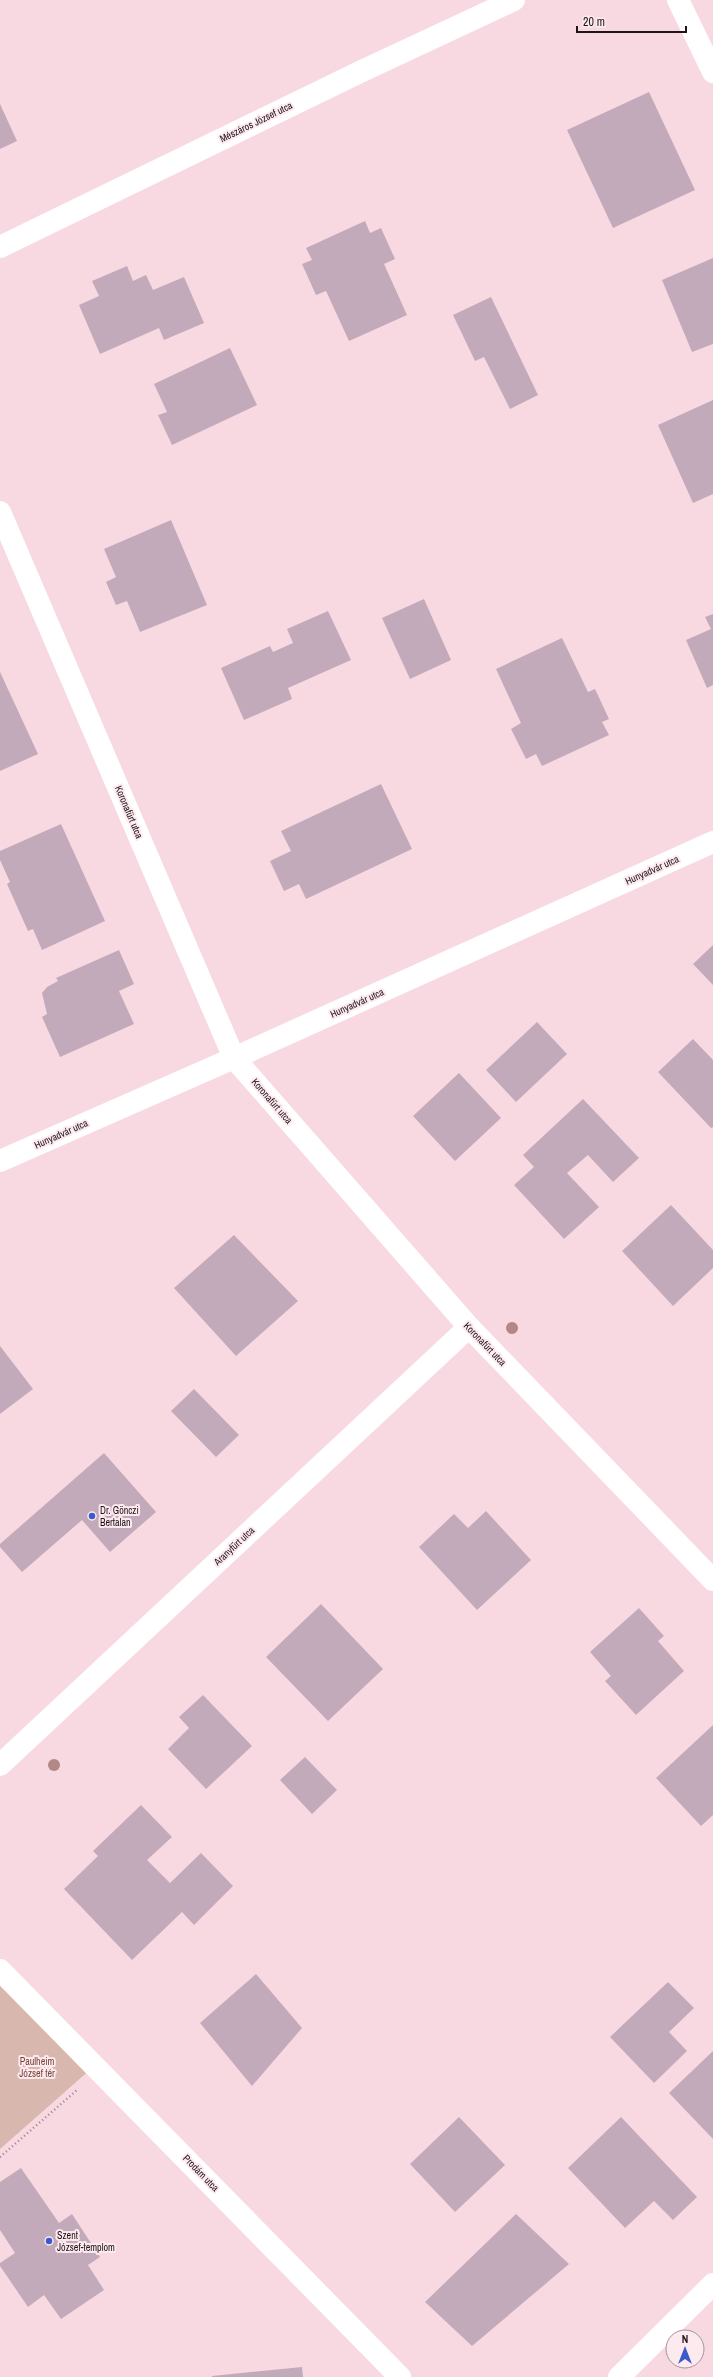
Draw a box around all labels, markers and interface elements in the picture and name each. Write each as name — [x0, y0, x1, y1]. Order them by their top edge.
scale bar — [577, 8, 686, 34]
text: 20 m — [583, 14, 605, 30]
street label: Mészáros József utca — [218, 99, 295, 145]
street label: Koronafürt utca — [112, 784, 146, 841]
street label: Hunyadvár utca — [623, 852, 681, 888]
street label: Hunyadvár utca — [328, 985, 386, 1021]
street label: Koronafürt utca — [249, 1076, 296, 1127]
street label: Hunyadvár utca — [32, 1116, 90, 1152]
street label: Koronafürt utca — [461, 1319, 509, 1369]
place label: Dr. Gönczi Bertalan — [100, 1504, 139, 1529]
marker: Dr. Gönczi Bertalan — [87, 1511, 97, 1521]
street label: Aranyfürt utca — [210, 1524, 257, 1569]
park label: Paulheim József tér — [19, 2055, 55, 2080]
street label: Prodám utca — [180, 2152, 222, 2195]
place label: Szent József-templom — [57, 2229, 115, 2254]
marker: Szent József-templom — [44, 2236, 54, 2246]
north arrow — [665, 2329, 705, 2369]
text: N — [682, 2332, 688, 2346]

